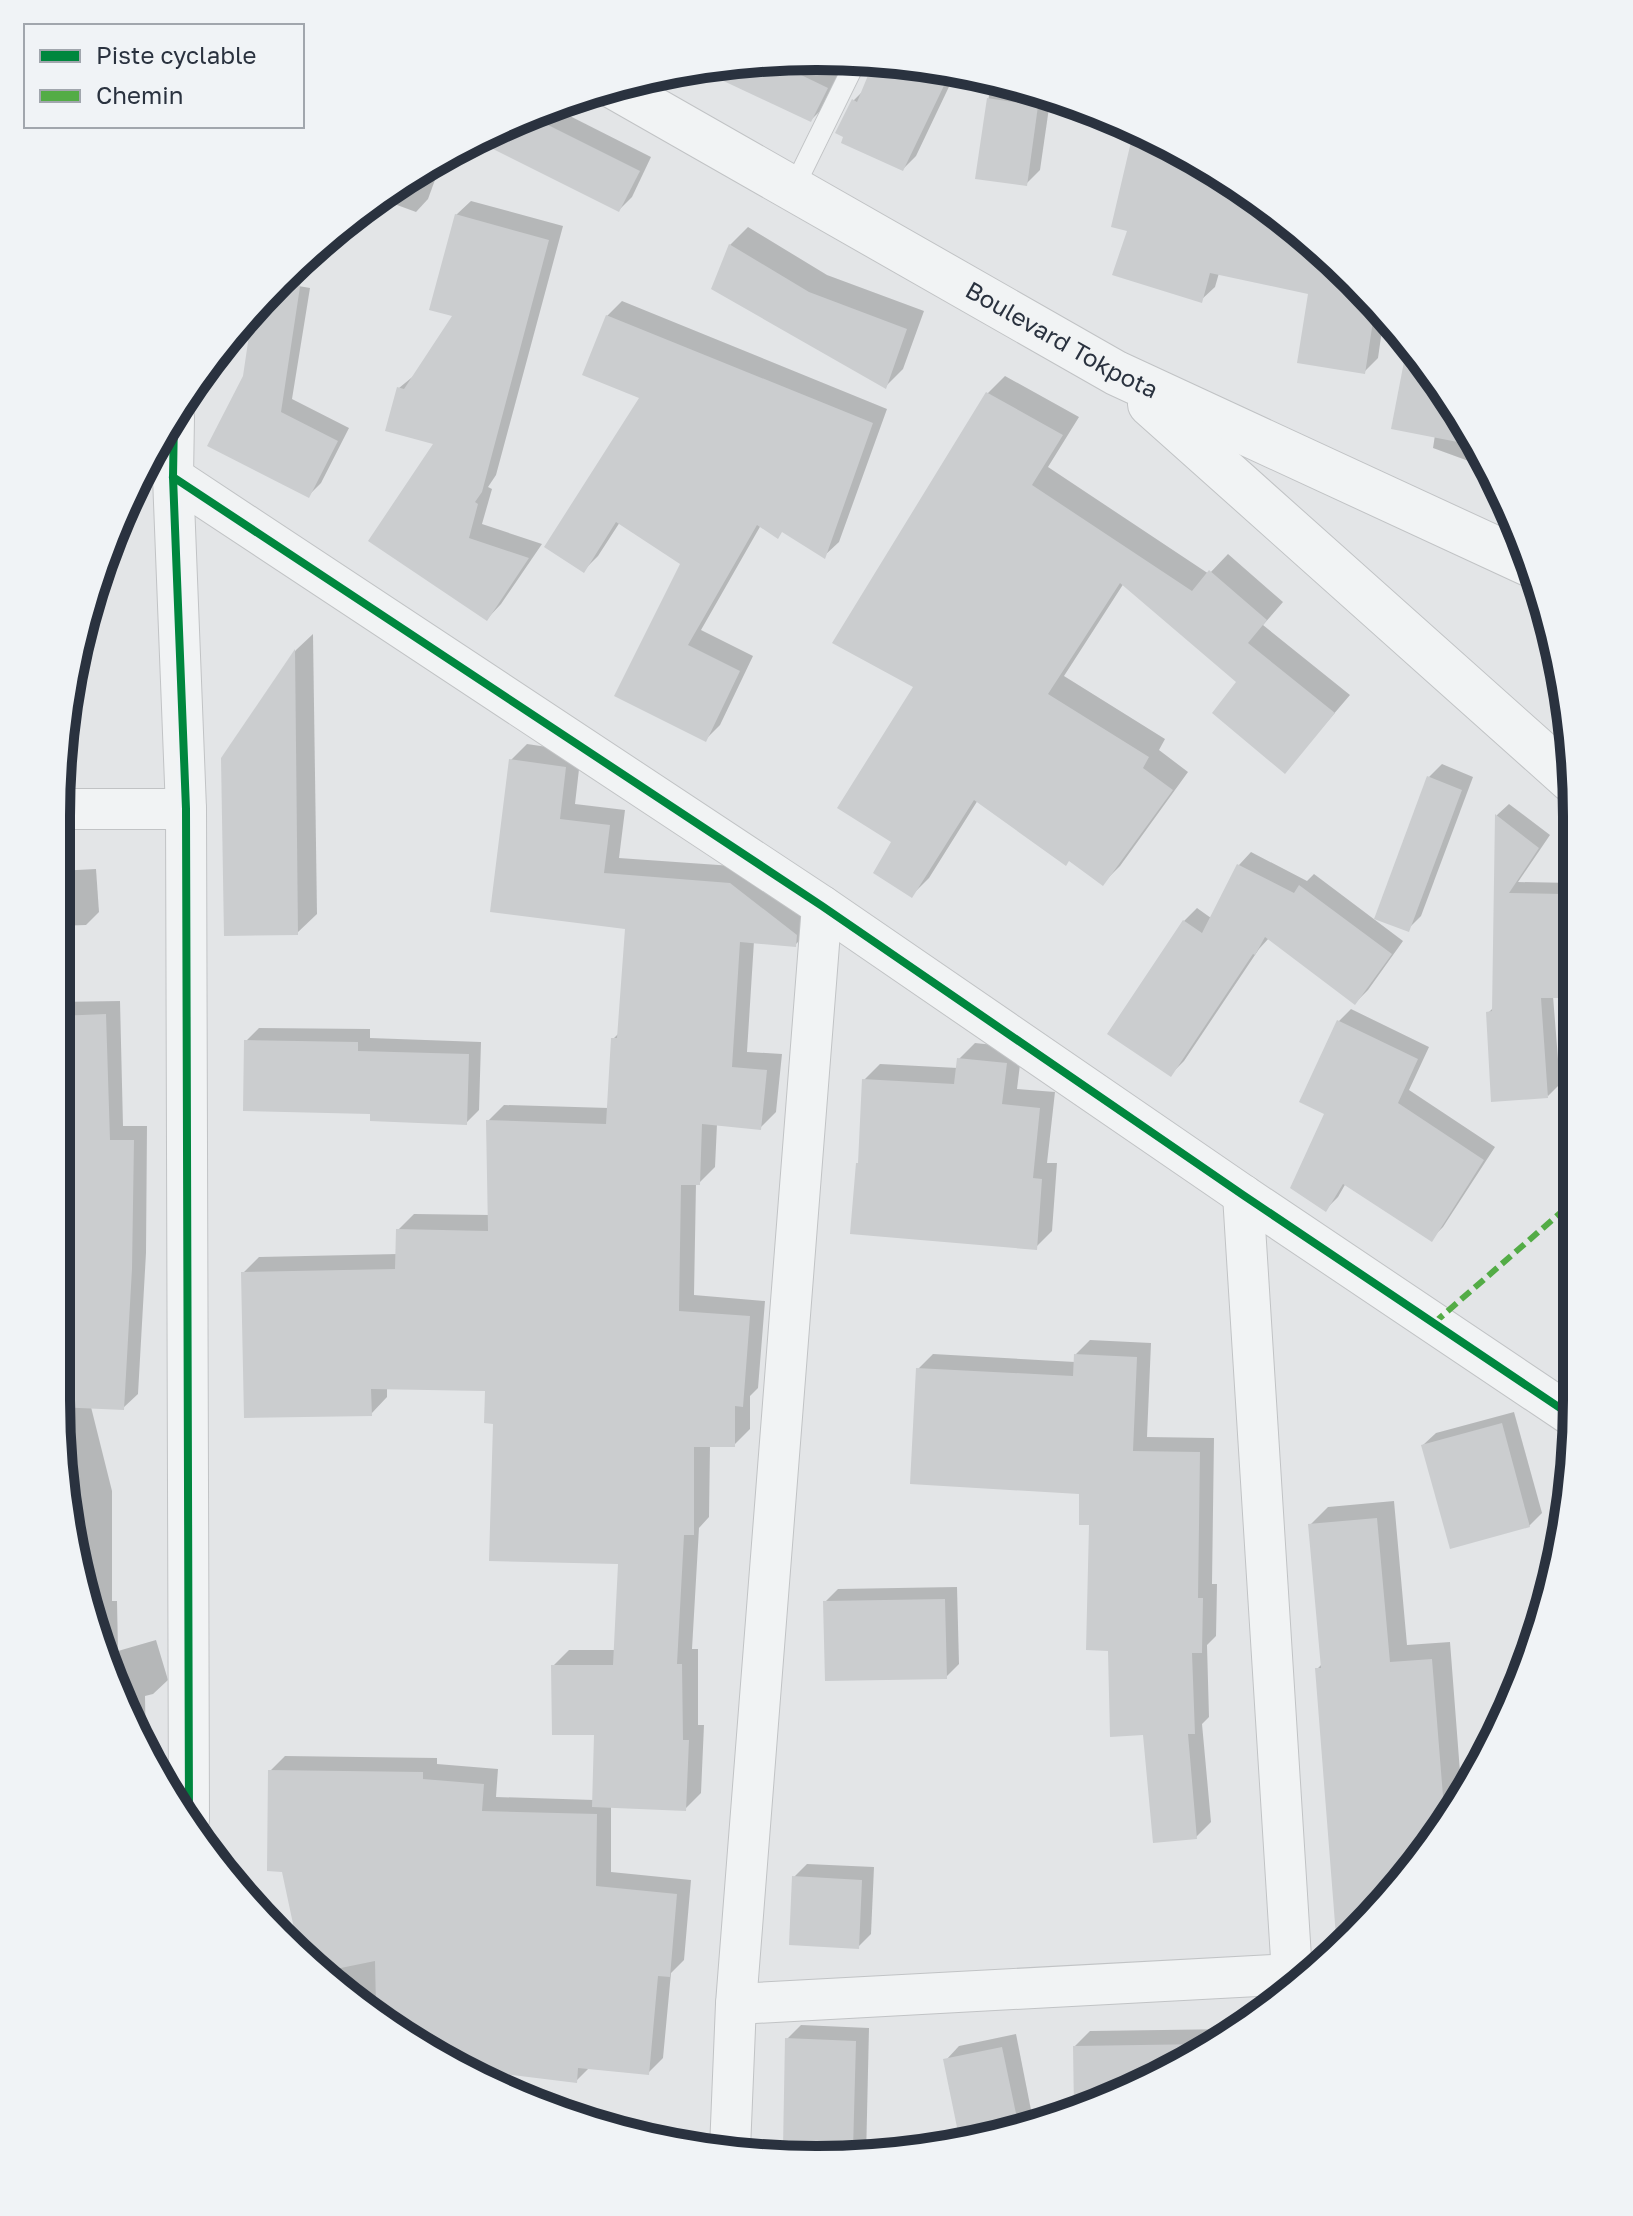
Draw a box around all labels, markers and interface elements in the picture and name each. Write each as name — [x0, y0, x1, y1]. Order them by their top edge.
legend — [24, 24, 304, 128]
text: Piste cyclable — [96, 40, 256, 69]
text: Chemin — [96, 80, 183, 109]
street label: Boulevard Tokpota — [961, 274, 1163, 403]

